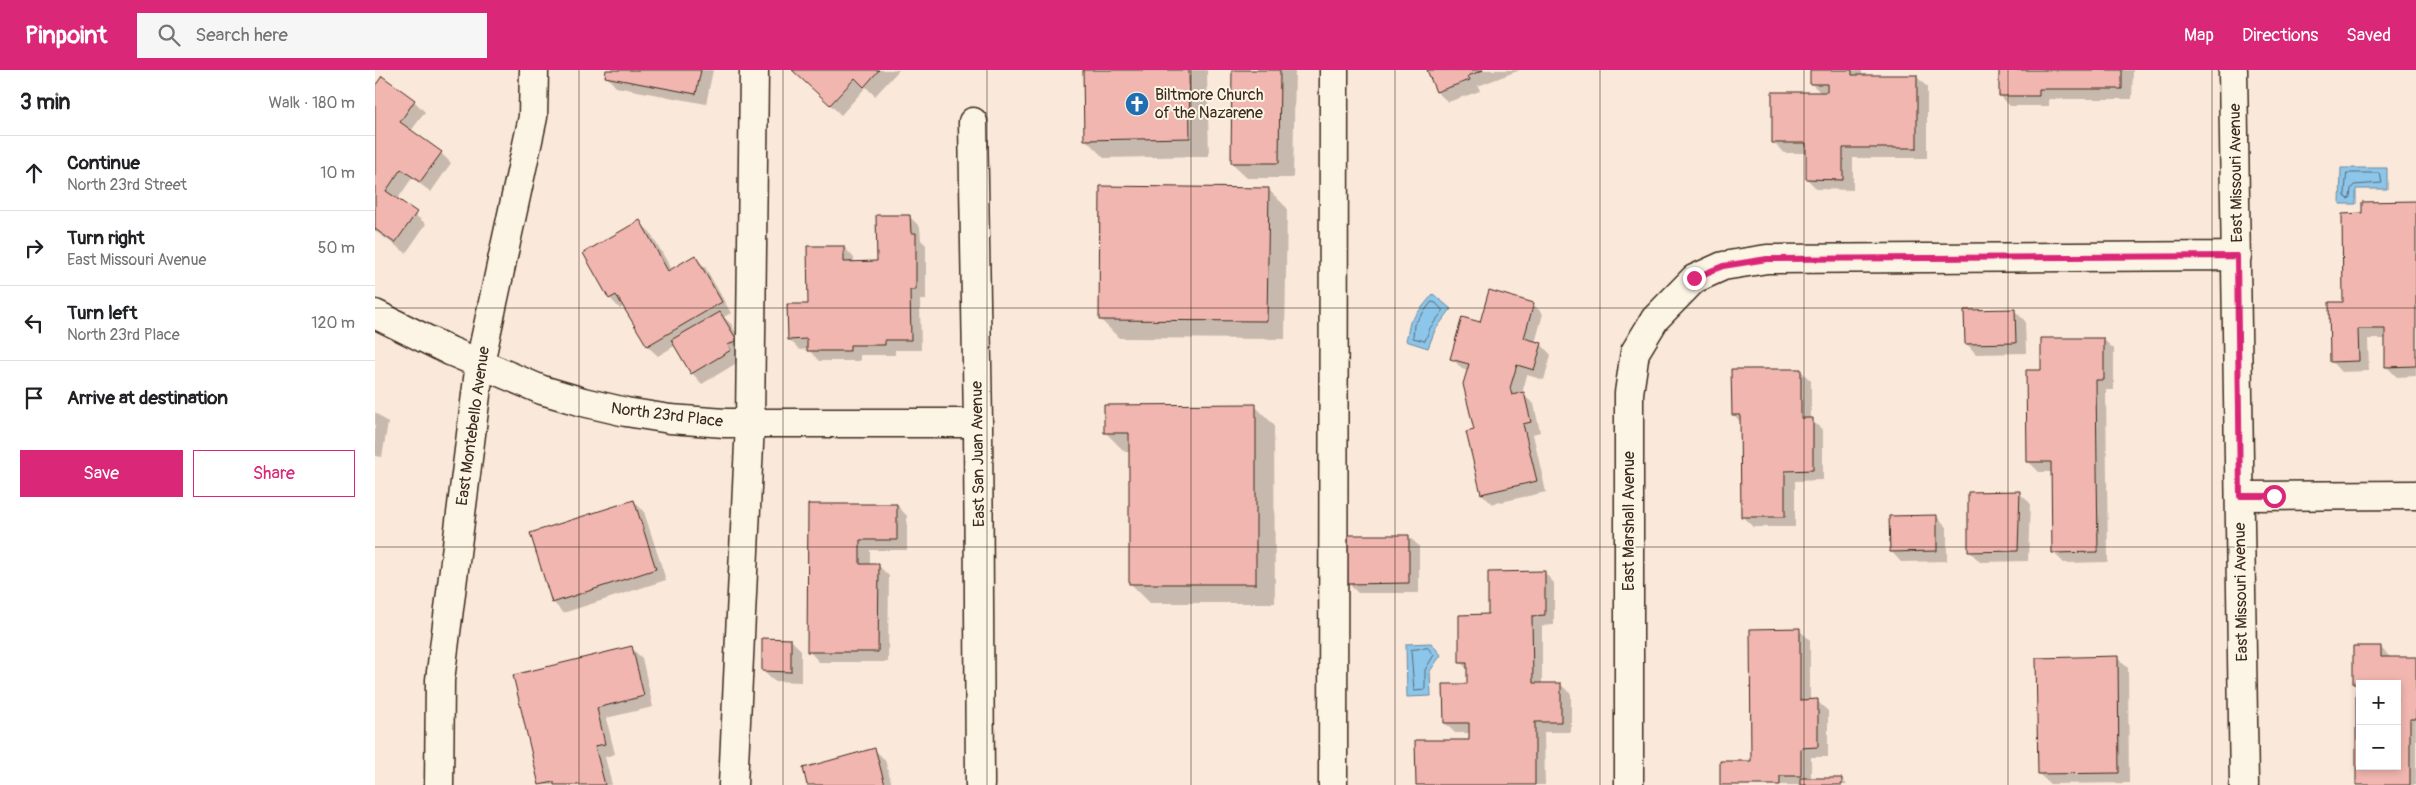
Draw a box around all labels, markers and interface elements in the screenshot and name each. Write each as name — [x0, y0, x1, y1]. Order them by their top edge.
search box — [137, 13, 487, 58]
text: Pinpoint — [25, 21, 107, 50]
icon: search — [155, 21, 183, 49]
text: Search here — [195, 23, 288, 47]
text: Map — [2184, 24, 2214, 47]
text: Directions — [2242, 24, 2318, 47]
text: Saved — [2346, 24, 2391, 47]
place label: Biltmore Church of the Nazarene — [1155, 85, 1263, 123]
text: 3 min — [20, 89, 70, 116]
church icon: Biltmore Church of the Nazarene — [1124, 91, 1150, 117]
text: Walk · 180 m — [268, 93, 355, 113]
street label: East Missouri Avenue — [2225, 103, 2247, 243]
text: Continue — [67, 151, 140, 175]
icon: ahead — [20, 159, 48, 187]
text: 10 m — [320, 163, 355, 183]
text: North 23rd Street — [67, 175, 187, 195]
text: Turn right — [67, 226, 145, 250]
icon: right — [20, 234, 48, 262]
text: 50 m — [318, 238, 355, 258]
text: East Missouri Avenue — [67, 250, 206, 270]
route end — [1683, 267, 1706, 290]
text: Turn left — [67, 301, 137, 325]
icon: left — [20, 309, 48, 337]
text: 120 m — [311, 313, 355, 333]
text: North 23rd Place — [67, 325, 180, 345]
street label: East Montebello Avenue — [452, 345, 494, 507]
street label: East San Juan Avenue — [967, 381, 989, 527]
icon: arrive — [20, 384, 48, 412]
text: Arrive at destination — [67, 386, 228, 410]
street label: North 23rd Place — [610, 398, 724, 432]
button: Save — [20, 450, 183, 497]
button: Share — [193, 450, 355, 497]
street label: East Marshall Avenue — [1619, 451, 1639, 591]
route start — [2263, 485, 2286, 508]
street label: East Missouri Avenue — [2230, 522, 2252, 662]
map controls — [2356, 680, 2401, 770]
button: + — [2356, 680, 2401, 725]
button: − — [2356, 725, 2401, 770]

